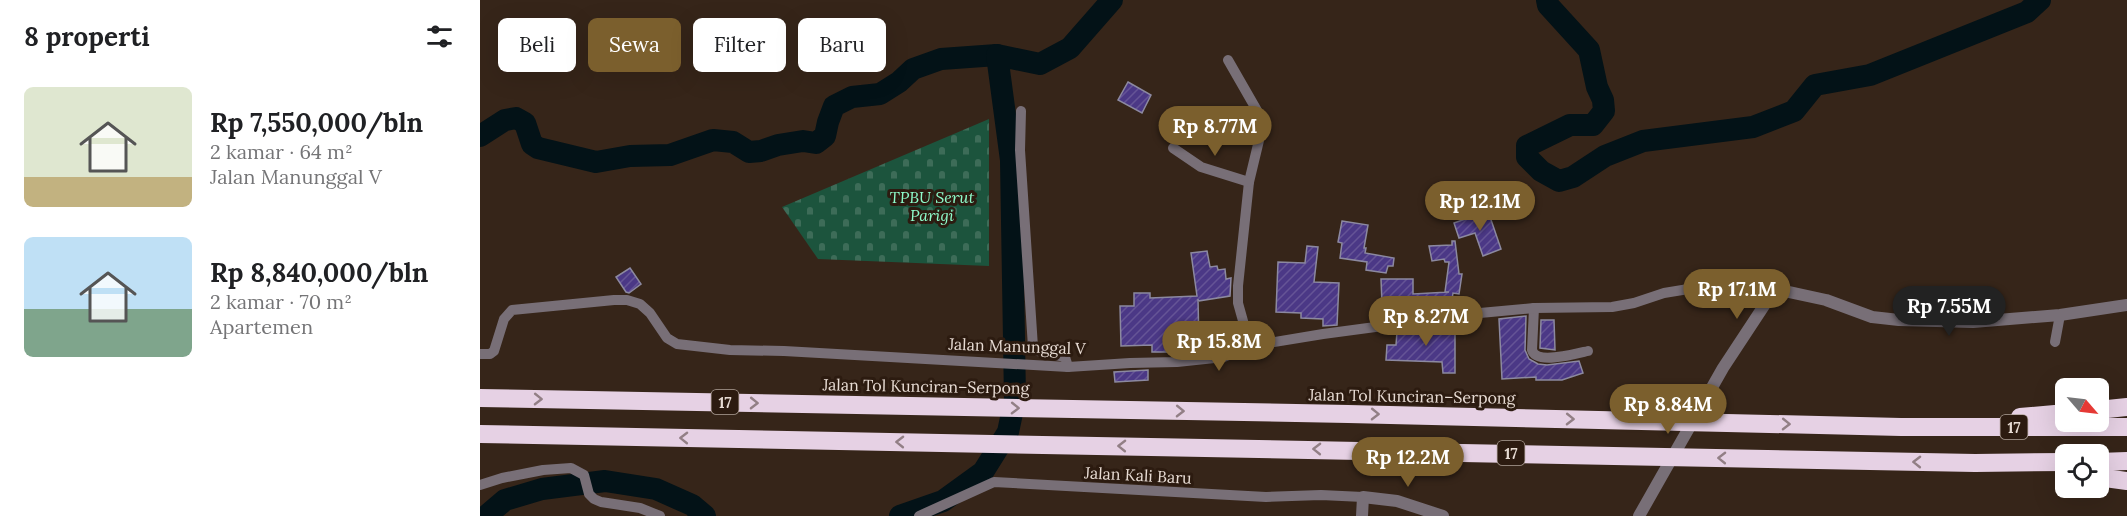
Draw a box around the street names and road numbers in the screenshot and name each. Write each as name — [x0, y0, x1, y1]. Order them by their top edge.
street label: Jalan Manunggal V — [947, 334, 1087, 358]
street label: Jalan Tol Kunciran–Serpong — [821, 374, 1031, 398]
street label: Jalan Tol Kunciran–Serpong — [1307, 384, 1517, 408]
road number: 17 — [712, 390, 738, 414]
road number: 17 — [2000, 415, 2027, 439]
road number: 17 — [1498, 441, 1524, 465]
street label: Jalan Kali Baru — [1083, 462, 1193, 488]

